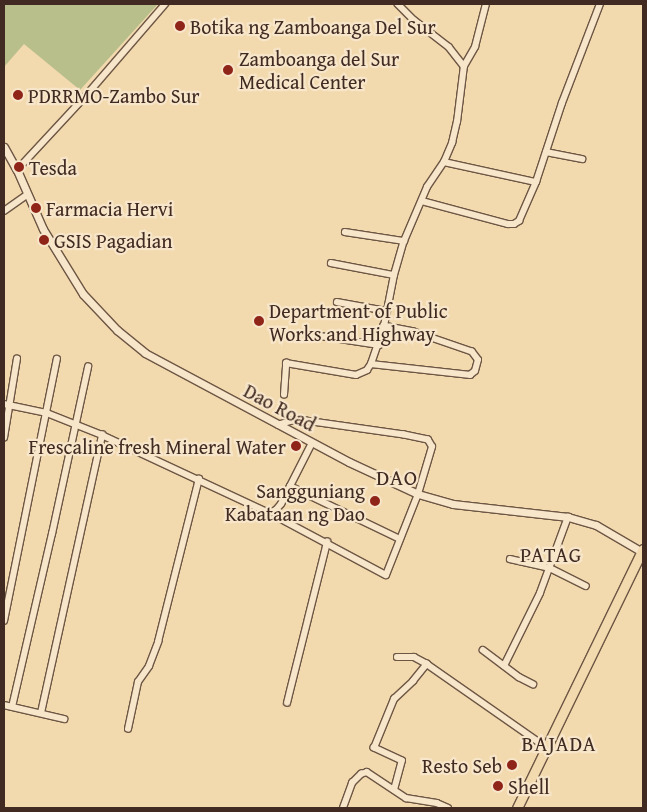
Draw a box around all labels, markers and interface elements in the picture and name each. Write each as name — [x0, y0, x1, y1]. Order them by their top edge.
place label: Botika ng Zamboanga Del Sur — [190, 14, 436, 38]
marker: Botika ng Zamboanga Del Sur — [174, 20, 186, 32]
place label: Zamboanga del Sur Medical Center — [239, 46, 399, 93]
marker: Zamboanga del Sur Medical Center — [221, 63, 235, 77]
place label: PDRRMO-Zambo Sur — [28, 83, 200, 107]
marker: PDRRMO-Zambo Sur — [12, 89, 24, 101]
place label: Tesda — [29, 155, 77, 179]
marker: Tesda — [13, 161, 25, 173]
place label: Farmacia Hervi — [46, 196, 173, 220]
marker: Farmacia Hervi — [30, 202, 42, 214]
place label: GSIS Pagadian — [54, 228, 172, 252]
marker: GSIS Pagadian — [38, 234, 50, 246]
place label: Department of Public Works and Highway — [269, 298, 448, 345]
marker: Department of Public Works and Highway — [253, 315, 265, 327]
street label: Dao Road — [240, 378, 320, 436]
place label: Frescaline fresh Mineral Water — [29, 434, 286, 458]
marker: Frescaline fresh Mineral Water — [290, 440, 302, 452]
district label: DAO — [376, 465, 418, 491]
place label: Sangguniang Kabataan ng Dao — [225, 478, 365, 525]
marker: Sangguniang Kabataan ng Dao — [369, 495, 381, 507]
district label: PATAG — [519, 542, 583, 568]
district label: BAJADA — [521, 731, 597, 757]
place label: Resto Seb — [422, 753, 502, 777]
marker: Resto Seb — [506, 759, 518, 771]
place label: Shell — [508, 774, 550, 798]
marker: Shell — [492, 780, 504, 792]

